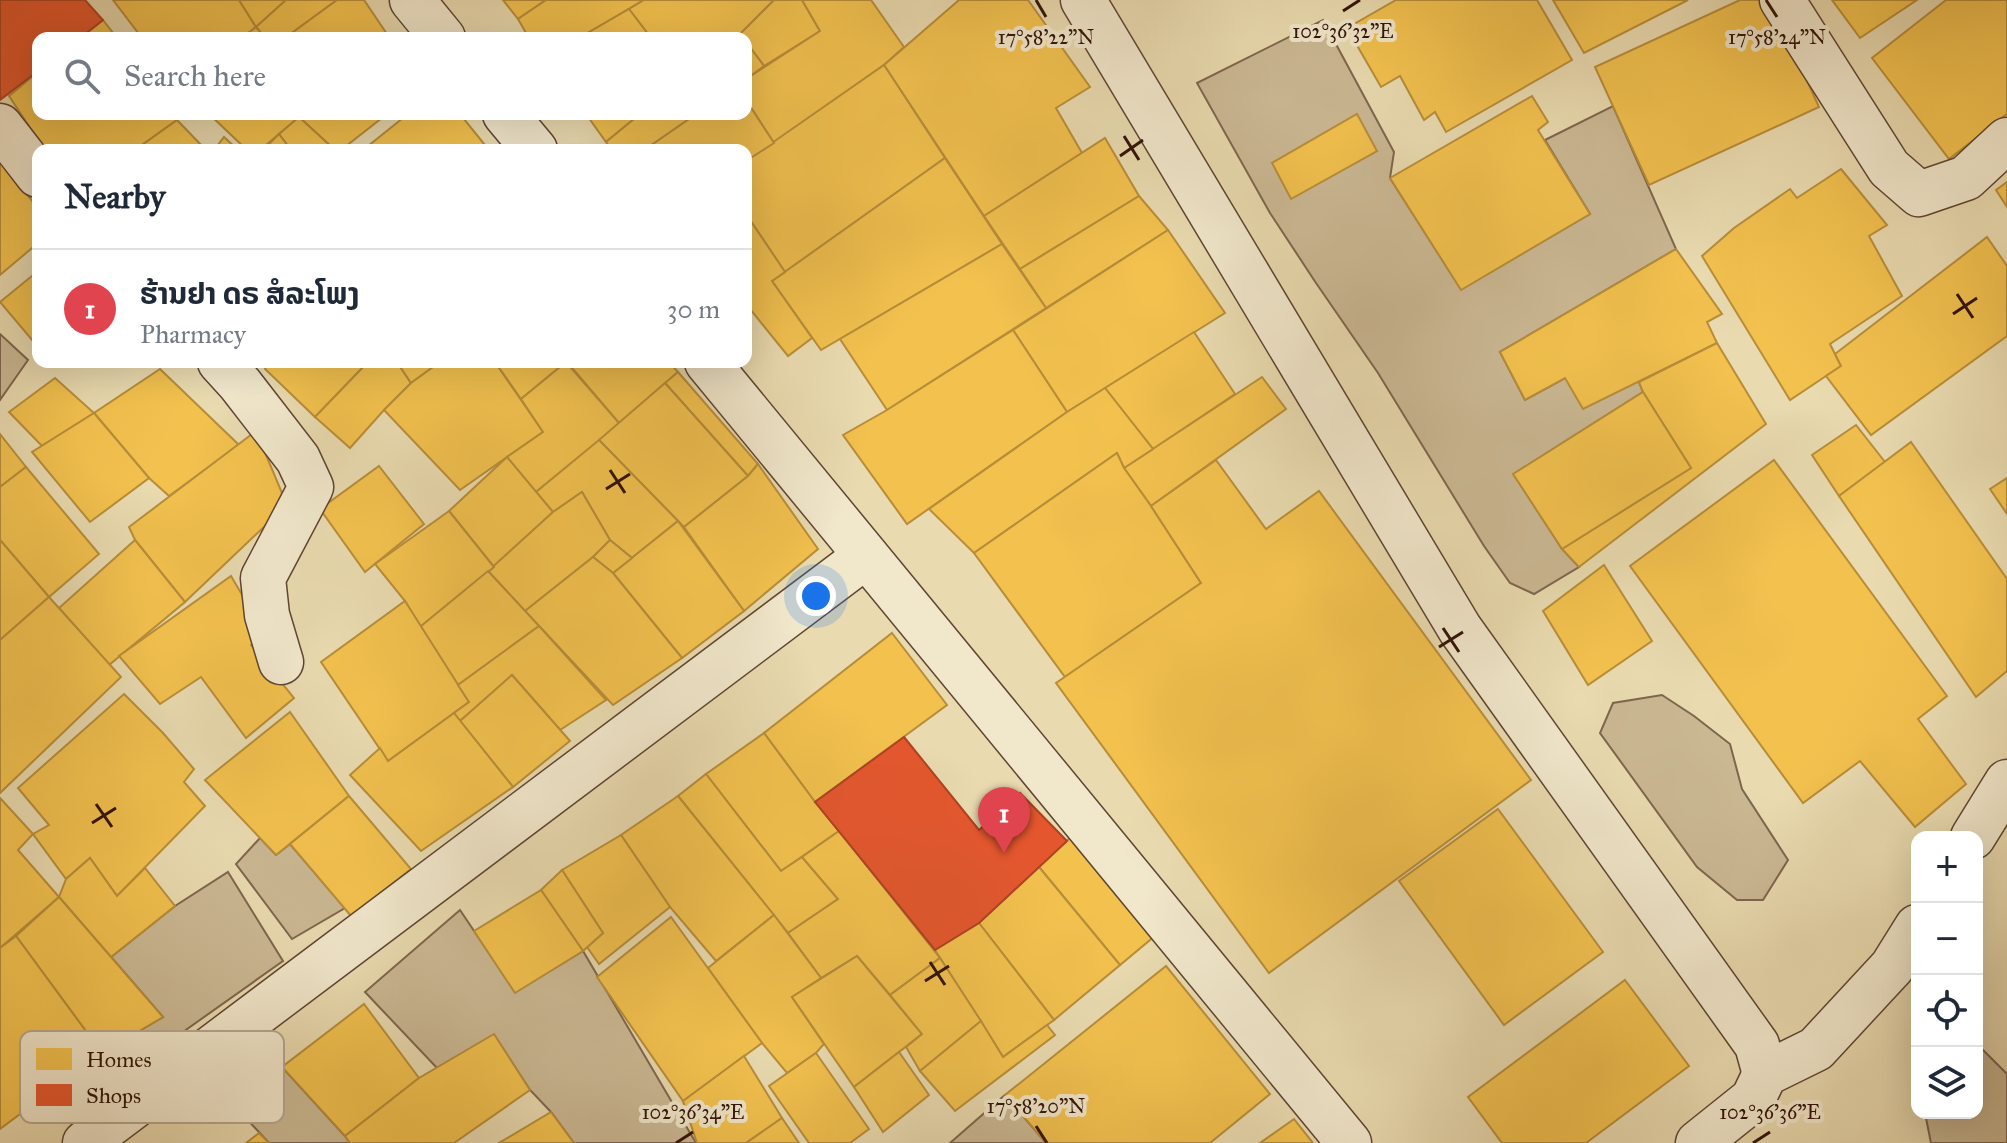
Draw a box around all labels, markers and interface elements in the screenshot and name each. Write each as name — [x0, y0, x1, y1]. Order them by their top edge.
text: 102°36'32"E — [1292, 19, 1394, 43]
text: 17°58'22"N — [998, 25, 1094, 49]
text: 17°58'24"N — [1728, 25, 1826, 49]
search box — [32, 32, 752, 120]
icon: search — [60, 54, 104, 98]
text: Search here — [124, 58, 266, 94]
text: Nearby — [64, 176, 166, 217]
text: ຮ້ານຢາ ດຣ ສໍລະໂພງ — [140, 276, 359, 312]
text: 1 — [85, 293, 95, 325]
text: 30 m — [667, 293, 720, 325]
text: Pharmacy — [140, 318, 246, 350]
your location — [796, 576, 836, 616]
pin: 1 — [978, 787, 1030, 853]
map controls — [1911, 831, 1983, 1119]
button: + — [1911, 831, 1983, 903]
button: − — [1911, 903, 1983, 975]
button: locate — [1911, 975, 1983, 1047]
legend — [20, 1031, 284, 1123]
text: Homes — [86, 1046, 152, 1073]
button: layers — [1911, 1047, 1983, 1119]
text: Shops — [86, 1082, 141, 1109]
text: 17°58'20"N — [987, 1094, 1085, 1118]
text: 102°36'34"E — [642, 1100, 744, 1124]
text: 102°36'36"E — [1719, 1100, 1821, 1124]

